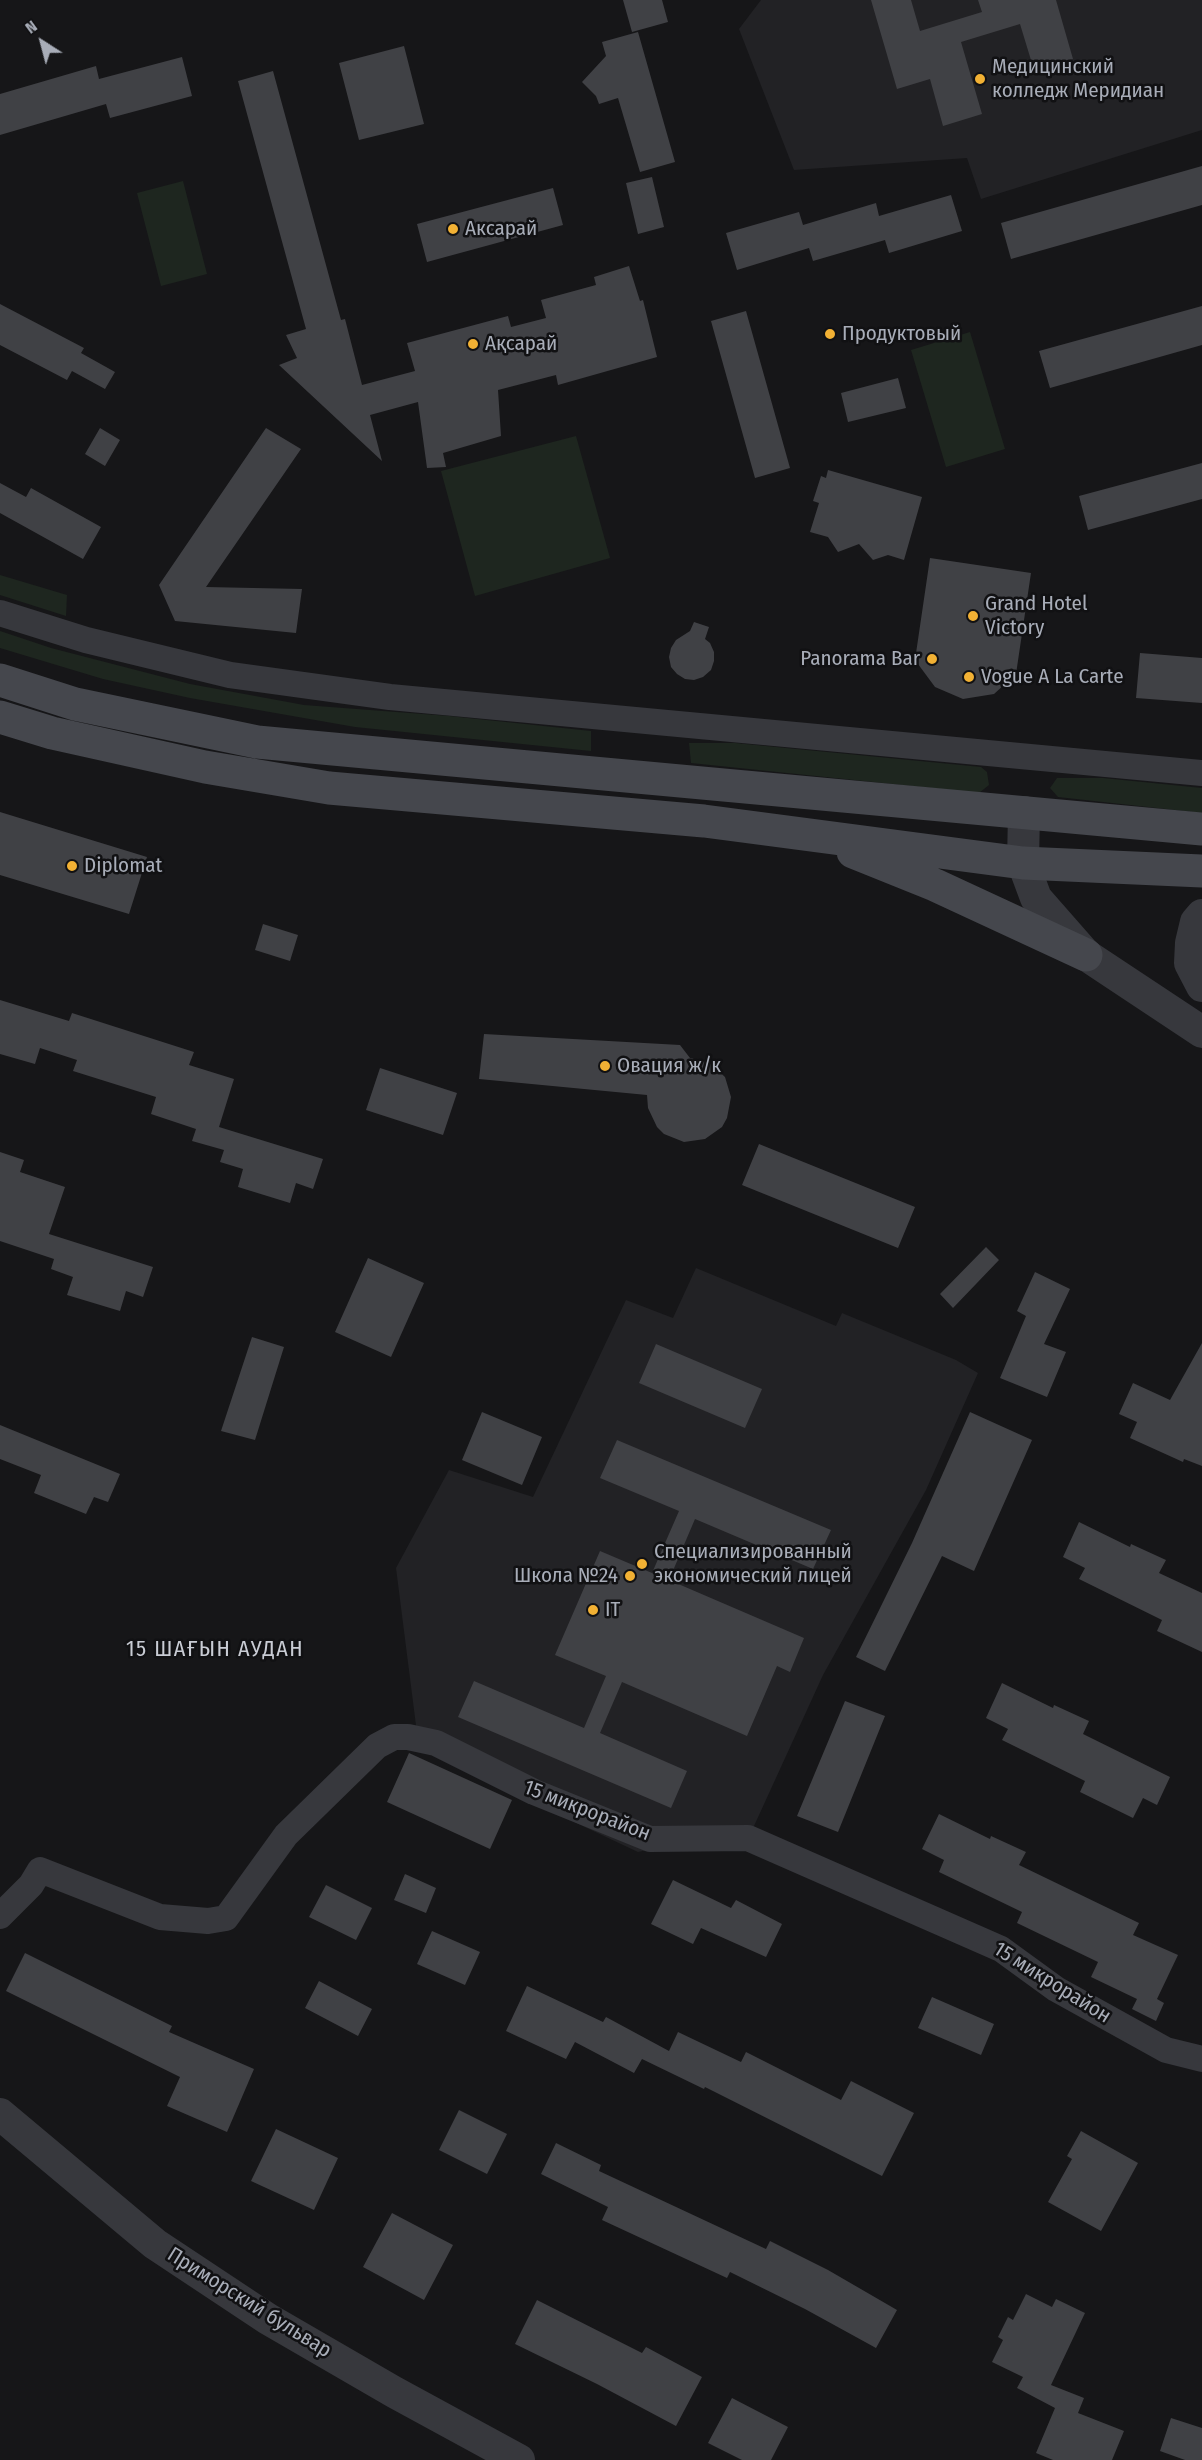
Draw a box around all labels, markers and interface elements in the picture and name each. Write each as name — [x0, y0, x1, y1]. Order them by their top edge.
north arrow — [12, 12, 72, 72]
text: N — [22, 17, 41, 38]
place label: Медицинский колледж Меридиан — [992, 54, 1164, 104]
marker: Медицинский колледж Меридиан — [973, 72, 987, 86]
place label: Аксарай — [465, 216, 537, 242]
marker: Аксарай — [446, 222, 460, 236]
place label: Продуктовый — [842, 321, 961, 347]
marker: Продуктовый — [823, 327, 837, 341]
place label: Ақсарай — [485, 331, 557, 357]
marker: Ақсарай — [466, 337, 480, 351]
place label: Grand Hotel Victory — [985, 591, 1088, 641]
marker: Grand Hotel Victory — [966, 609, 980, 623]
place label: Panorama Bar — [800, 646, 920, 672]
marker: Panorama Bar — [925, 652, 939, 666]
place label: Vogue A La Carte — [981, 664, 1124, 690]
marker: Vogue A La Carte — [962, 670, 976, 684]
place label: Diplomat — [84, 853, 162, 879]
marker: Diplomat — [65, 859, 79, 873]
place label: Овация ж/к — [617, 1053, 721, 1079]
marker: Овация ж/к — [598, 1059, 612, 1073]
place label: Специализированный экономический лицей — [654, 1539, 852, 1589]
marker: Специализированный экономический лицей — [635, 1557, 649, 1571]
place label: Школа №24 — [514, 1563, 618, 1589]
marker: Школа №24 — [623, 1569, 637, 1583]
place label: IT — [605, 1597, 620, 1623]
marker: IT — [586, 1603, 600, 1617]
district label: 15 ШАҒЫН АУДАН — [126, 1637, 304, 1663]
street label: 15 микрорайон — [520, 1775, 654, 1847]
street label: 15 микрорайон — [989, 1937, 1115, 2029]
street label: Приморский бульвар — [162, 2242, 336, 2364]

